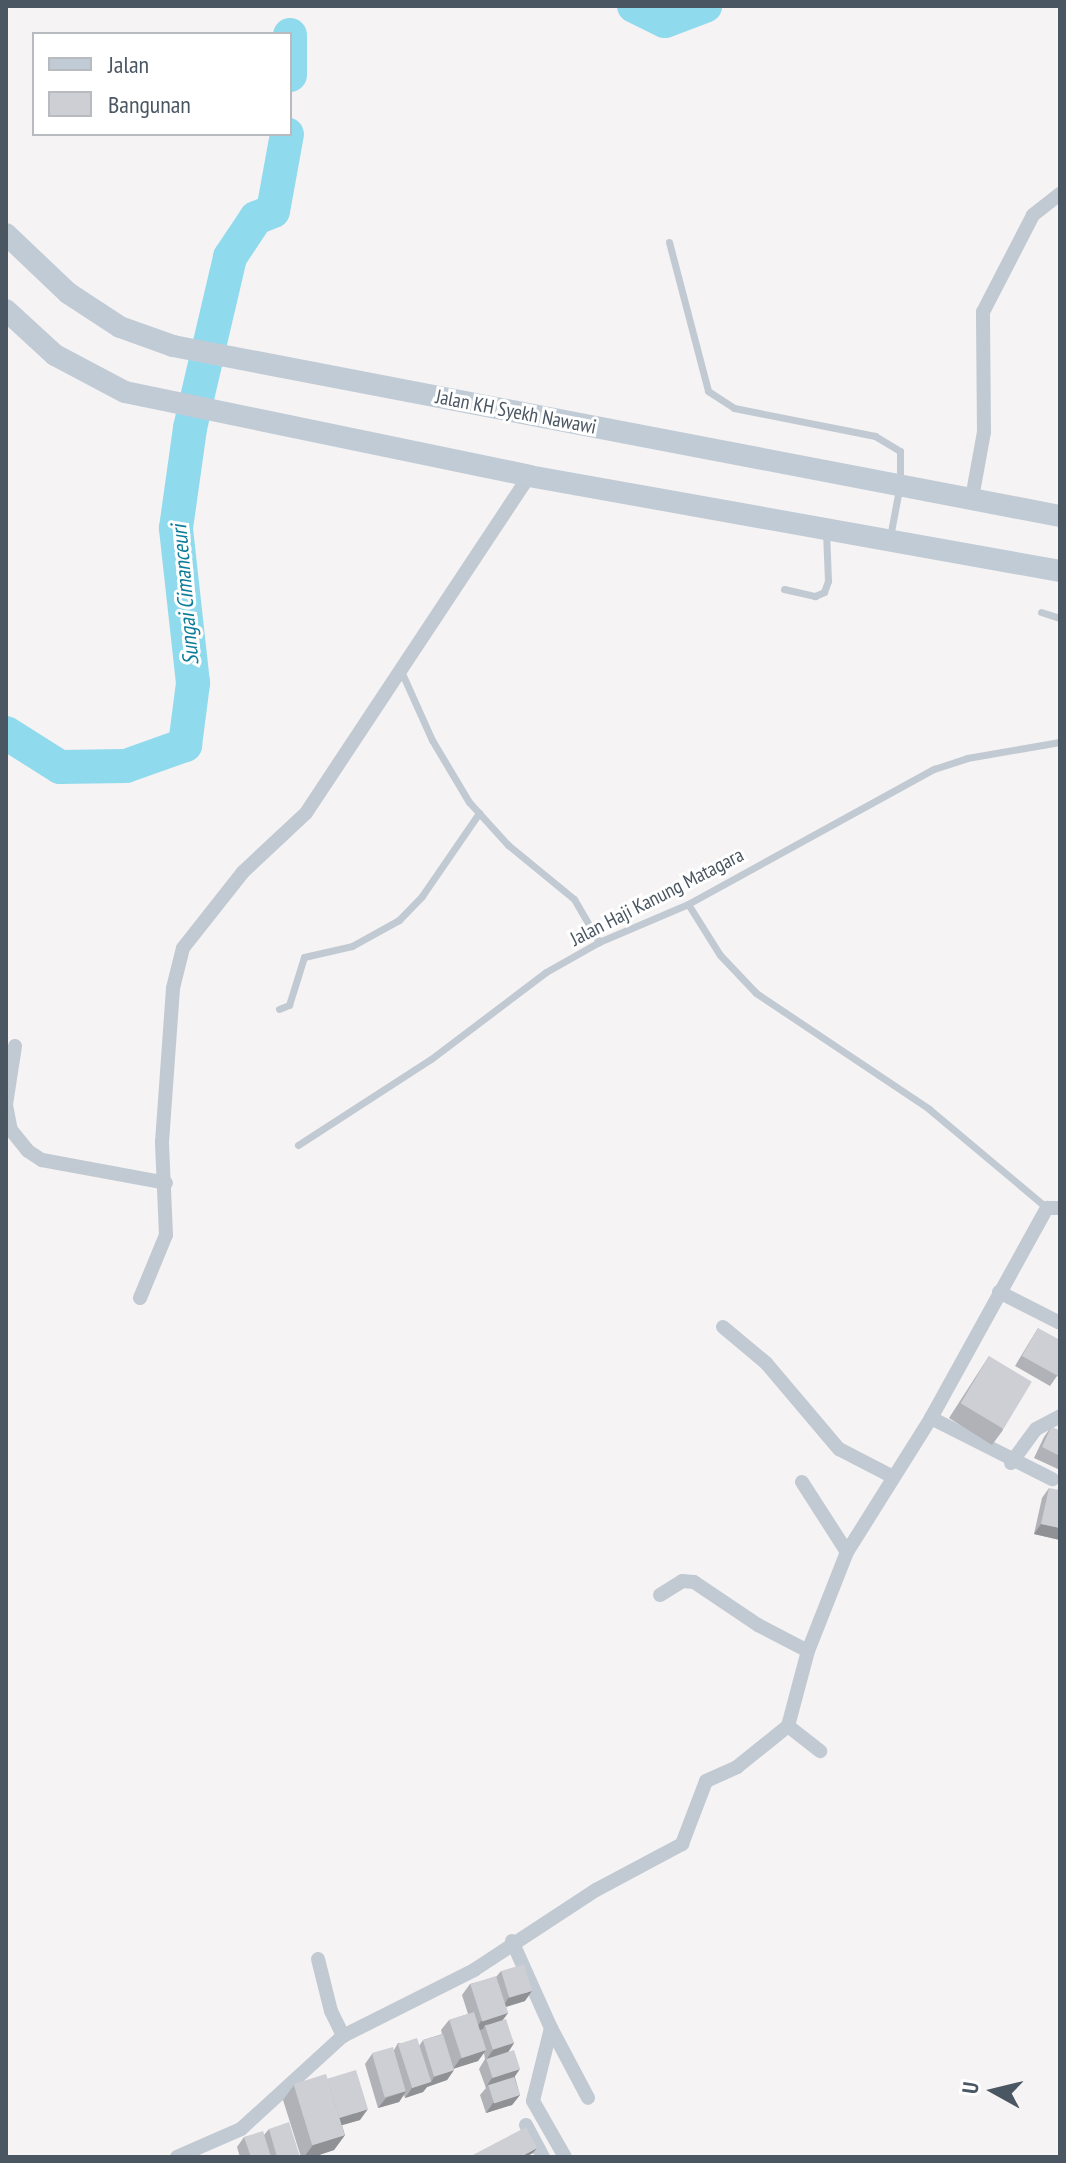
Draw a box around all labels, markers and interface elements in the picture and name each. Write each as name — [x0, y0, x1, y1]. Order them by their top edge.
legend — [32, 32, 292, 136]
text: Jalan — [108, 49, 149, 80]
text: Bangunan — [108, 89, 191, 120]
street label: Jalan KH Syekh Nawawi — [434, 385, 598, 439]
water label: Sungai Cimanceuri — [166, 524, 204, 666]
street label: Jalan Haji Kanung Matagara — [566, 843, 748, 951]
north arrow — [954, 2051, 1034, 2131]
text: U — [956, 2080, 985, 2095]

